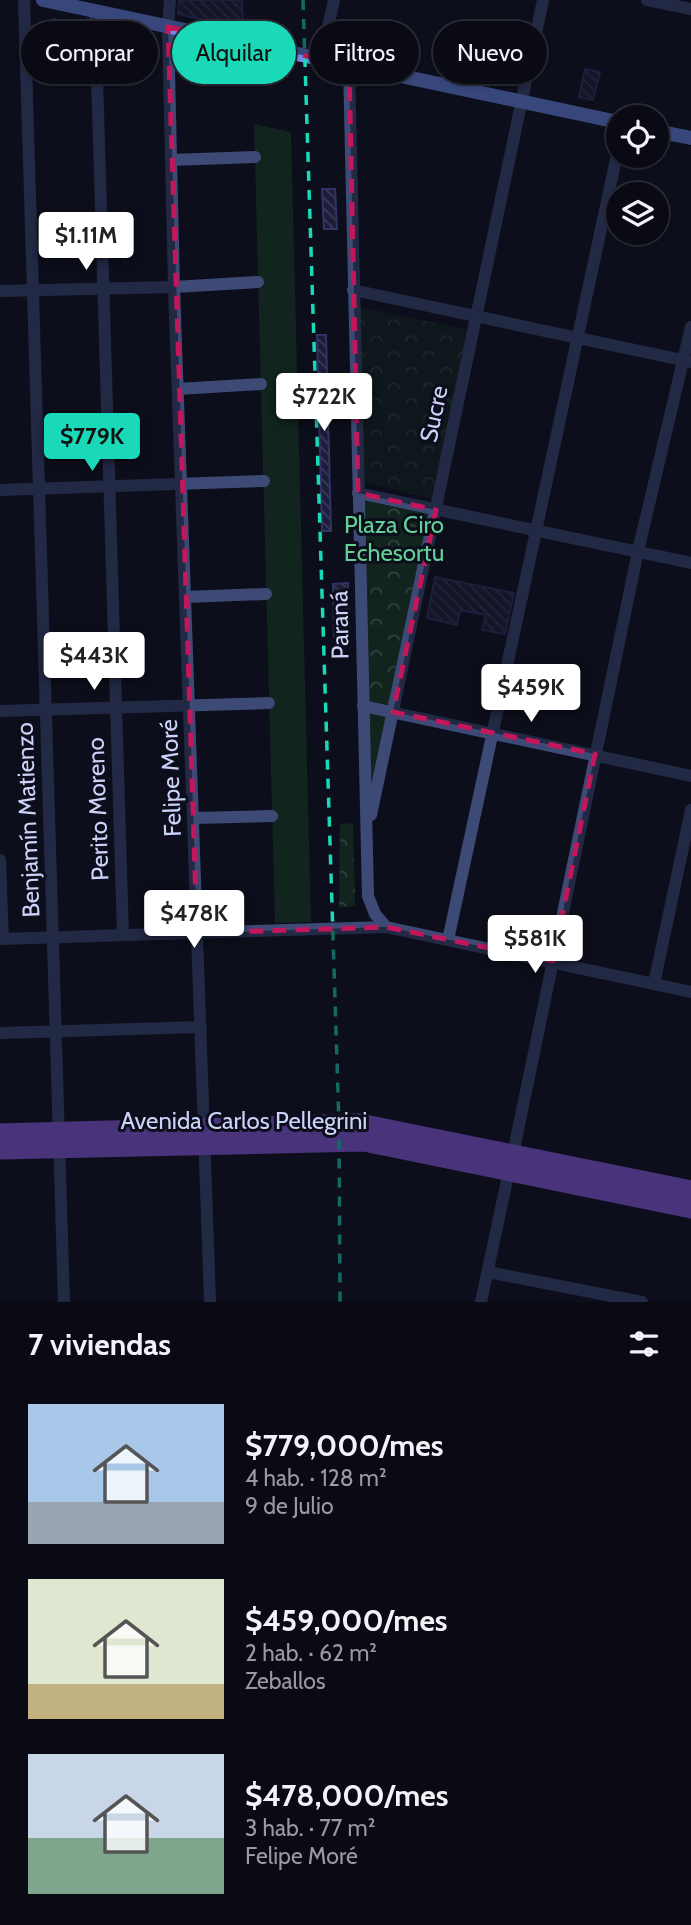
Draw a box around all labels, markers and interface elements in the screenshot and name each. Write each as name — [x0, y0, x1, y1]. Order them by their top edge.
chip: Comprar — [21, 21, 158, 84]
chip: Alquilar — [172, 21, 296, 84]
chip: Filtros — [310, 21, 419, 84]
chip: Nuevo — [433, 21, 547, 84]
map controls — [606, 105, 669, 245]
button: locate — [606, 105, 669, 168]
button: layers — [606, 182, 669, 245]
pin: $1.11M — [29, 212, 143, 272]
text: $1.11M — [55, 221, 117, 249]
pin: $722K — [275, 374, 373, 433]
text: $722K — [292, 382, 356, 410]
street label: Sucre — [413, 383, 454, 445]
pin: $779K — [43, 414, 141, 473]
text: $779K — [60, 422, 124, 450]
park label: Plaza Ciro Echesortu — [344, 510, 444, 567]
street label: Paraná — [324, 590, 355, 660]
pin: $443K — [45, 632, 143, 692]
text: $443K — [60, 641, 128, 669]
pin: $459K — [482, 664, 580, 724]
text: $459K — [497, 673, 565, 701]
street label: Felipe Moré — [154, 719, 187, 837]
street label: Benjamín Matienzo — [10, 722, 45, 918]
street label: Perito Moreno — [81, 737, 114, 881]
pin: $478K — [145, 890, 243, 950]
text: $478K — [160, 899, 228, 927]
pin: $581K — [486, 916, 584, 975]
text: $581K — [504, 924, 566, 952]
street label: Avenida Carlos Pellegrini — [121, 1106, 367, 1135]
icon: filters — [625, 1325, 663, 1363]
text: 7 viviendas — [28, 1326, 171, 1363]
text: $779,000/mes — [245, 1427, 443, 1464]
icon: home — [84, 1432, 168, 1516]
text: 4 hab. · 128 m² — [245, 1464, 387, 1492]
text: 9 de Julio — [245, 1492, 334, 1520]
text: $459,000/mes — [245, 1602, 448, 1639]
icon: home — [84, 1607, 168, 1691]
text: 2 hab. · 62 m² — [245, 1639, 377, 1667]
text: Zeballos — [245, 1667, 325, 1695]
text: $478,000/mes — [245, 1777, 449, 1814]
icon: home — [84, 1782, 168, 1866]
text: 3 hab. · 77 m² — [245, 1814, 375, 1842]
text: Felipe Moré — [245, 1842, 358, 1870]

